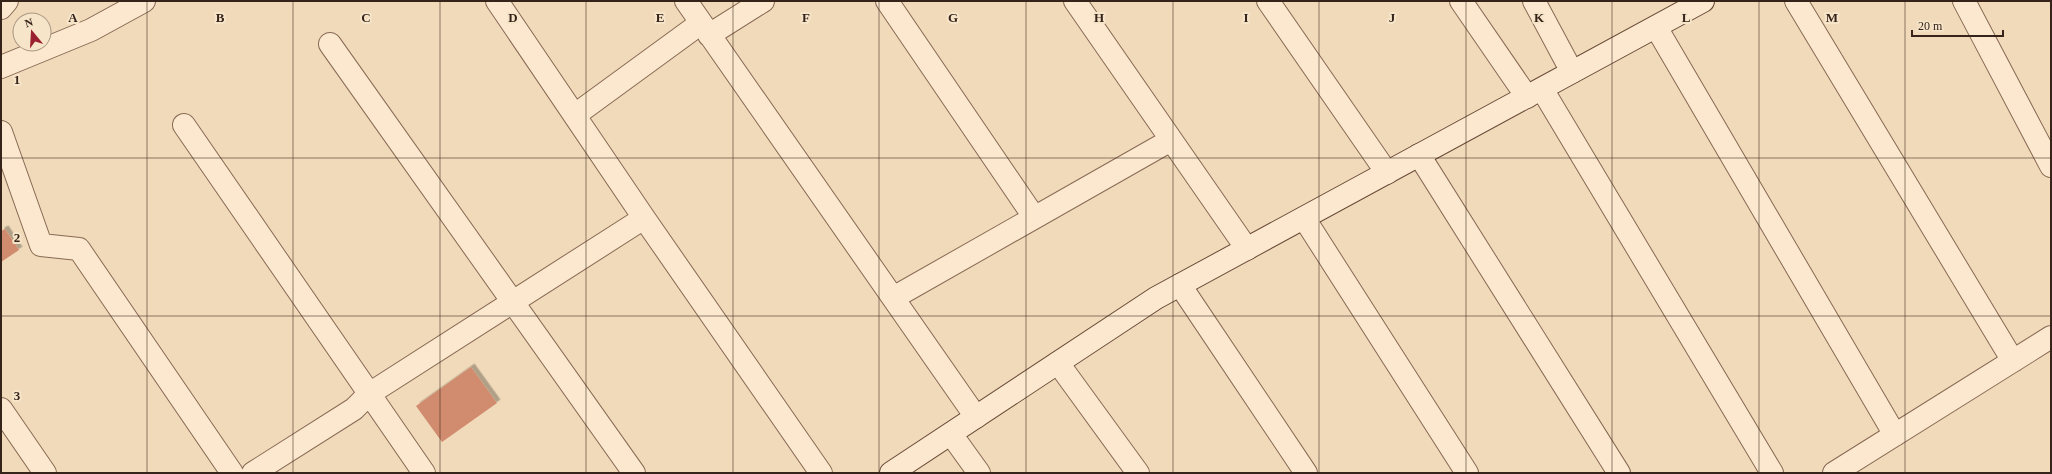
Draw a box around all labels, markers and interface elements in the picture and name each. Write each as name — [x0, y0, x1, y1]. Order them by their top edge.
text: A — [68, 10, 78, 25]
text: B — [216, 10, 225, 25]
text: C — [361, 10, 371, 25]
text: D — [508, 10, 518, 25]
text: E — [656, 10, 664, 25]
text: F — [802, 10, 810, 25]
text: G — [948, 10, 958, 25]
text: H — [1094, 10, 1104, 25]
text: I — [1243, 10, 1249, 25]
text: J — [1389, 10, 1396, 25]
text: K — [1534, 10, 1545, 25]
text: L — [1682, 10, 1691, 25]
text: M — [1826, 10, 1838, 25]
north arrow — [12, 12, 52, 52]
scale bar — [1912, 12, 2003, 38]
text: N — [23, 16, 35, 29]
text: 20 m — [1918, 19, 1943, 33]
text: 1 — [14, 72, 20, 87]
text: 2 — [14, 230, 20, 245]
text: 3 — [14, 388, 21, 403]

